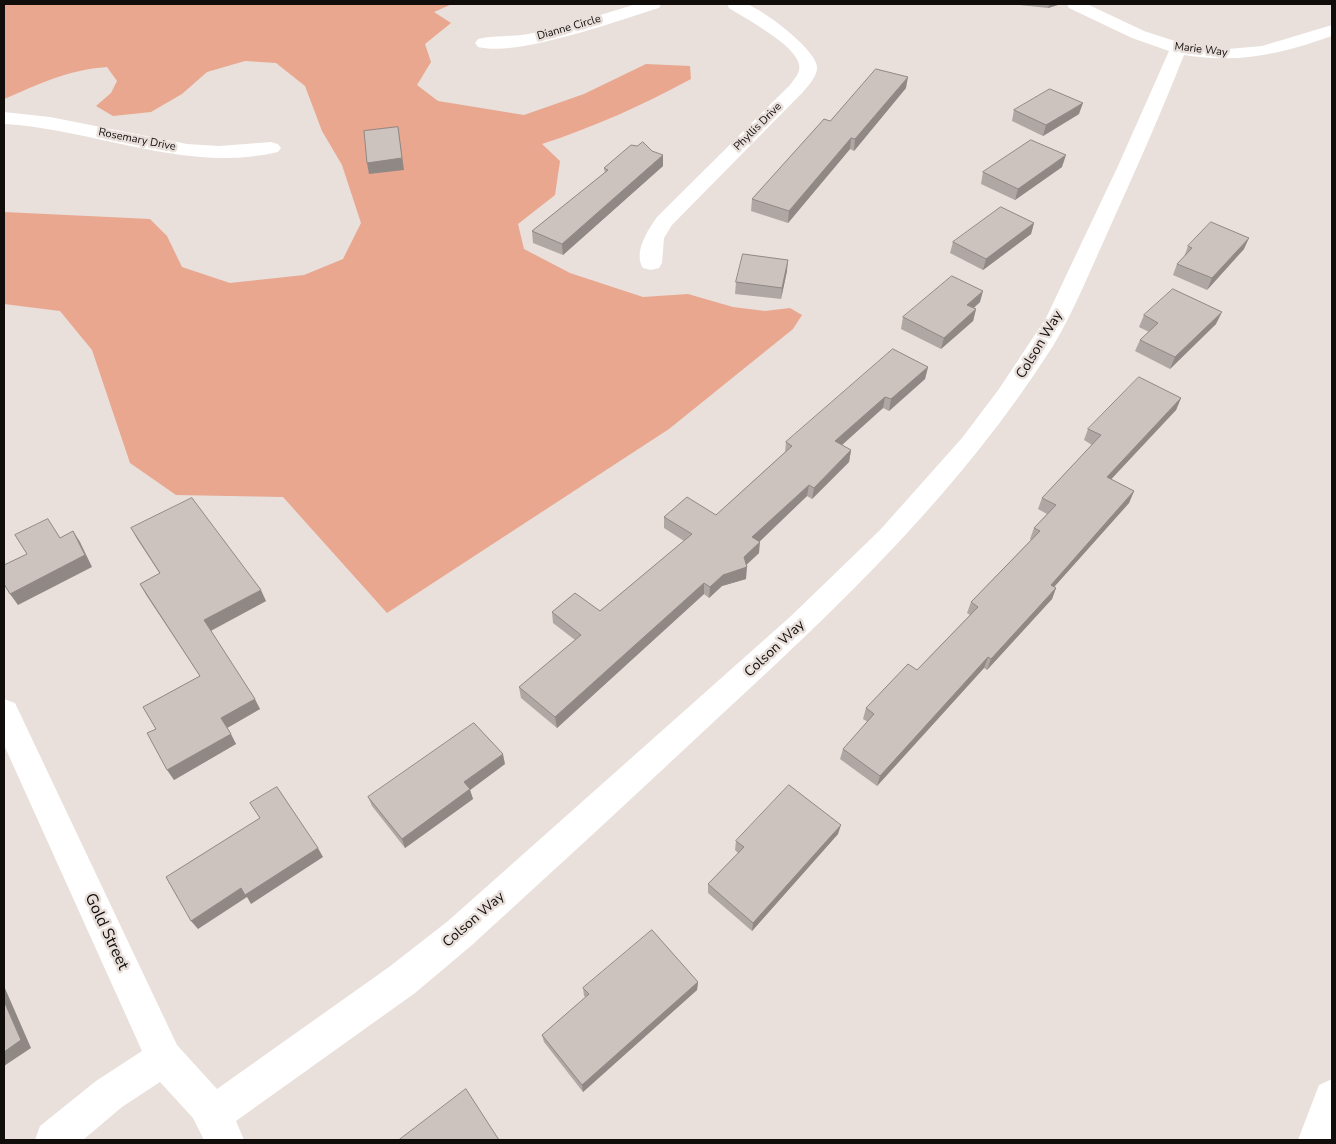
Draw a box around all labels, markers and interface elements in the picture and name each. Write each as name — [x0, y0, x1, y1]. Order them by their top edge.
street label: Dianne Circle — [536, 13, 602, 43]
street label: Marie Way — [1174, 40, 1228, 60]
street label: Phyllis Drive — [731, 100, 785, 154]
street label: Rosemary Drive — [97, 126, 177, 154]
street label: Colson Way — [1013, 308, 1067, 382]
street label: Colson Way — [741, 617, 809, 681]
street label: Colson Way — [440, 889, 508, 951]
street label: Gold Street — [80, 891, 132, 973]

